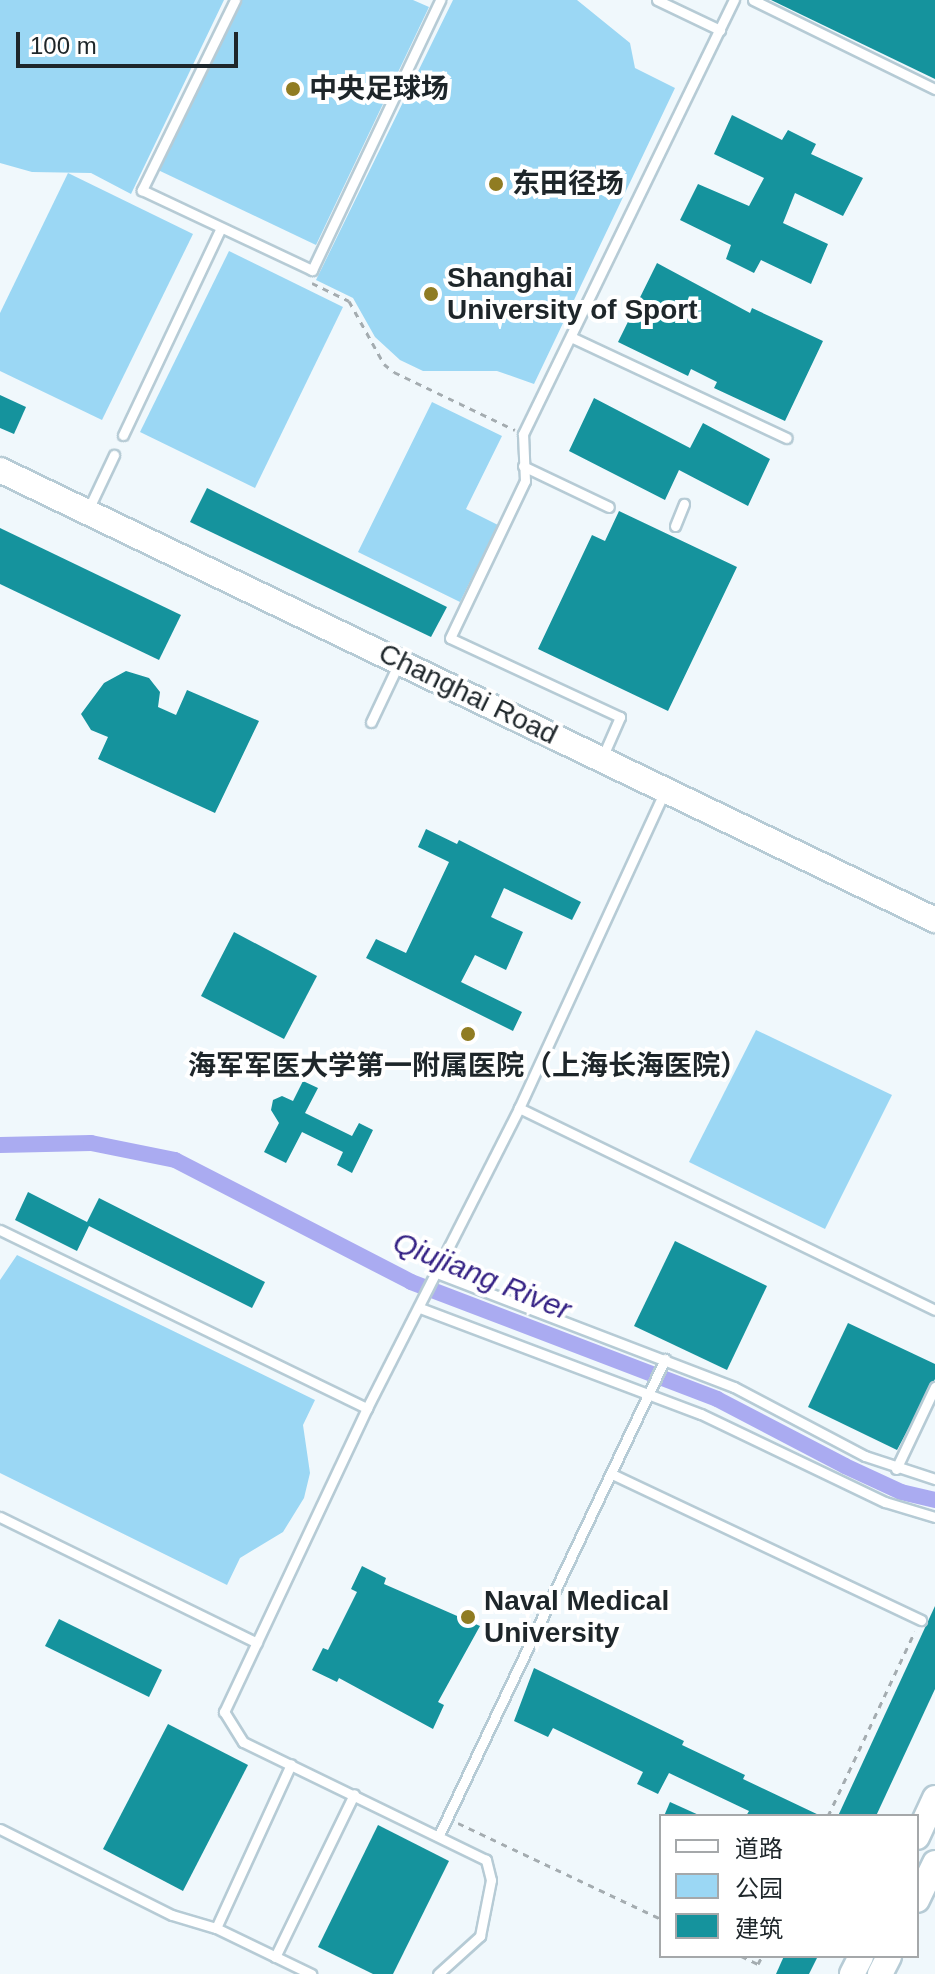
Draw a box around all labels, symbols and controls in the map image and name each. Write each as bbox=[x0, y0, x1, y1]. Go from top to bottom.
scale bar bbox=[20, 16, 242, 66]
text: 100 m bbox=[30, 32, 97, 59]
place label: 中央足球场 bbox=[309, 72, 449, 106]
marker: 中央足球场 bbox=[284, 80, 302, 98]
place label: 东田径场 bbox=[512, 167, 624, 201]
marker: 东田径场 bbox=[487, 175, 505, 193]
place label: Shanghai University of Sport bbox=[447, 261, 697, 327]
marker: Shanghai University of Sport bbox=[422, 285, 440, 303]
street label: Changhai Road bbox=[373, 636, 563, 752]
marker: 海军军医大学第一附属医院（上海长海医院） bbox=[457, 1023, 479, 1045]
place label: 海军军医大学第一附属医院（上海长海医院） bbox=[188, 1049, 748, 1083]
water label: Qiujiang River bbox=[388, 1224, 576, 1328]
place label: Naval Medical University bbox=[484, 1584, 669, 1650]
marker: Naval Medical University bbox=[459, 1608, 477, 1626]
legend bbox=[659, 1814, 919, 1958]
text: 道路 bbox=[735, 1835, 783, 1862]
text: 公园 bbox=[735, 1875, 783, 1902]
text: 建筑 bbox=[735, 1915, 783, 1942]

